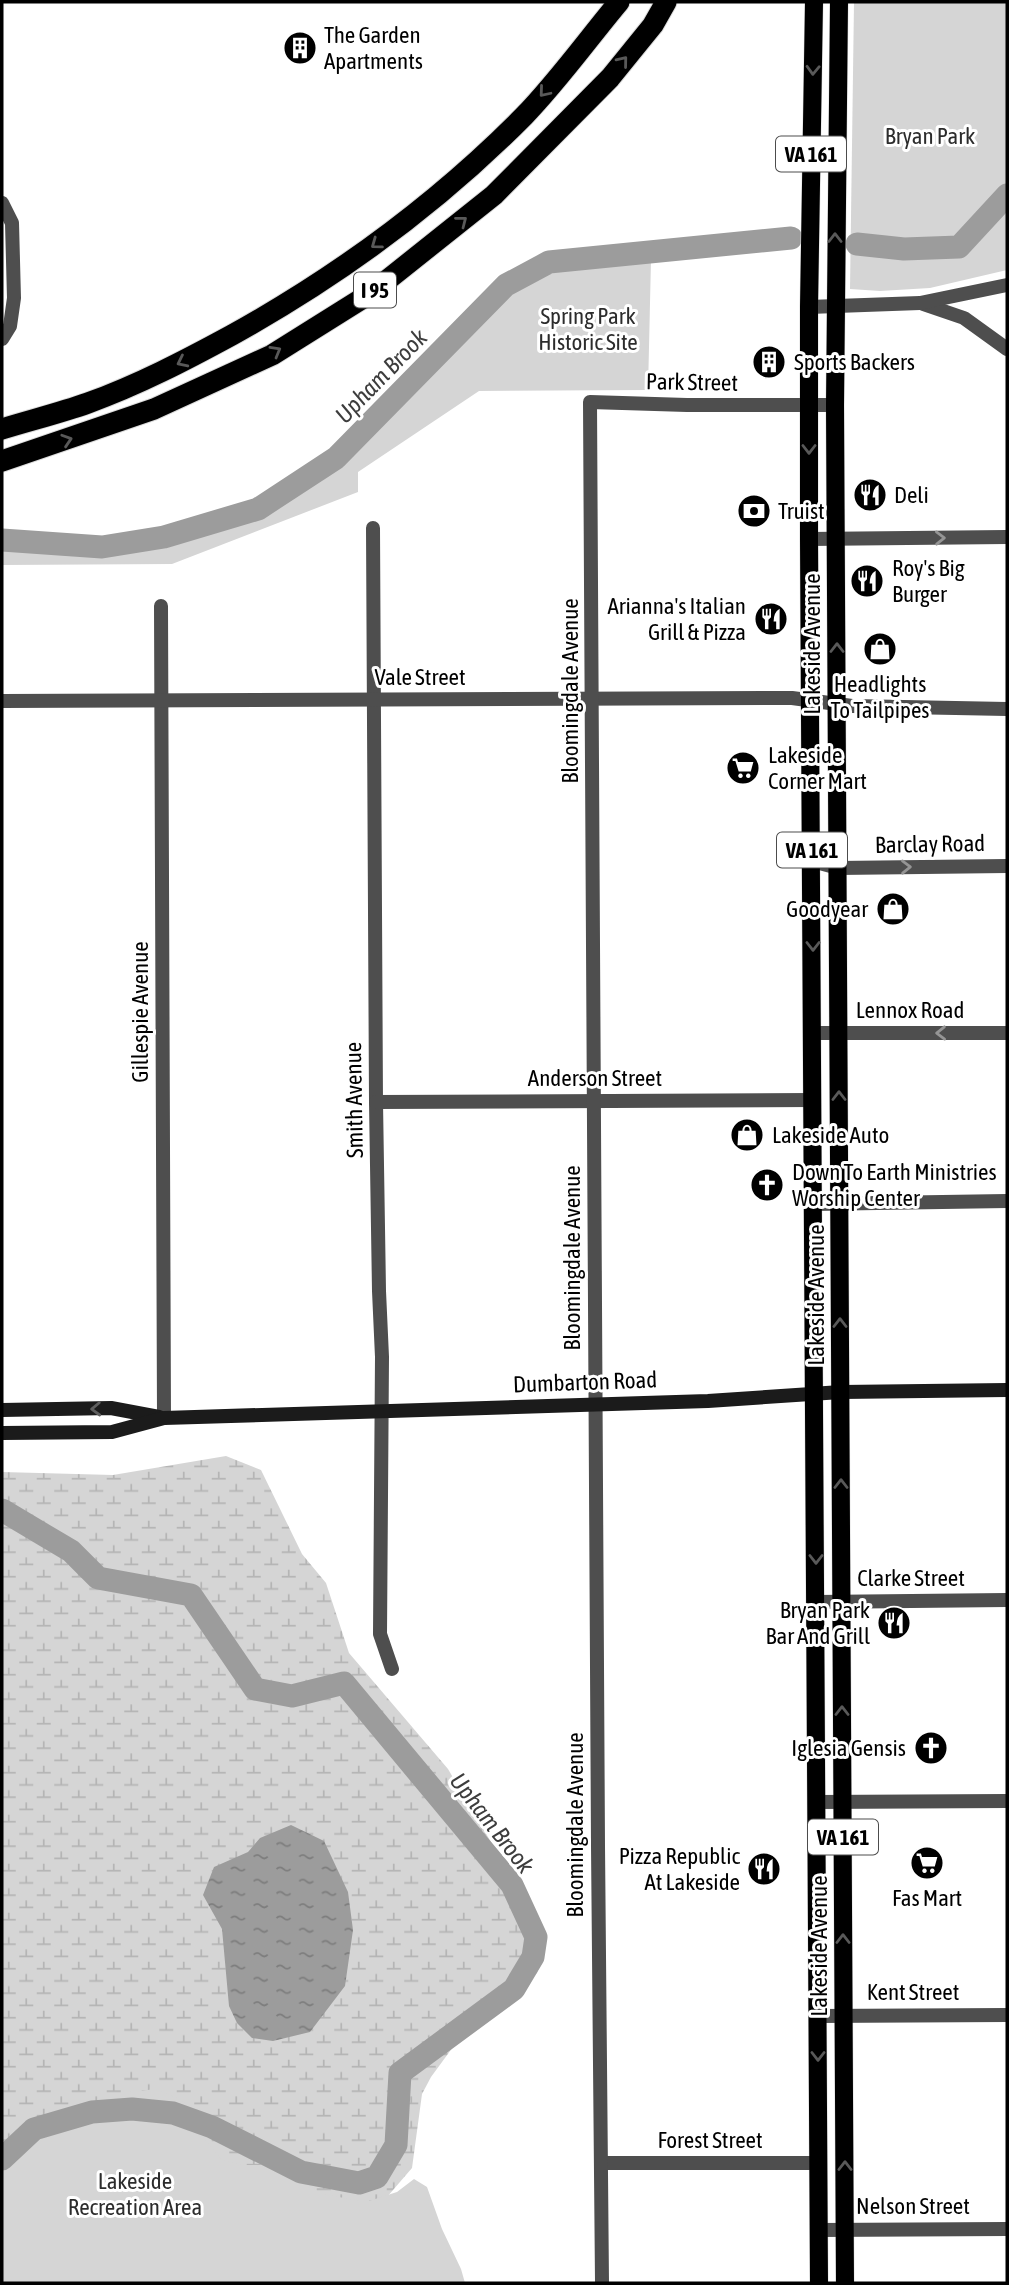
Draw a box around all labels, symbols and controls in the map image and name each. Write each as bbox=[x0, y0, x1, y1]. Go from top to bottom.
place label: The Garden Apartments bbox=[324, 22, 423, 74]
building icon: The Garden Apartments bbox=[281, 29, 319, 67]
one-way arrow bbox=[615, 57, 628, 69]
one-way arrow bbox=[806, 65, 821, 76]
one-way arrow bbox=[540, 83, 552, 96]
park label: Bryan Park bbox=[885, 123, 975, 149]
road number: VA 161 bbox=[776, 136, 846, 172]
one-way arrow bbox=[453, 217, 466, 229]
one-way arrow bbox=[827, 232, 843, 243]
one-way arrow bbox=[371, 236, 384, 248]
road number: I 95 bbox=[354, 272, 396, 308]
park label: Spring Park Historic Site bbox=[538, 303, 638, 355]
water label: Upham Brook bbox=[330, 323, 433, 428]
building icon: Sports Backers bbox=[750, 343, 788, 381]
one-way arrow bbox=[268, 347, 281, 360]
place label: Sports Backers bbox=[794, 349, 915, 375]
one-way arrow bbox=[176, 353, 189, 367]
street label: Park Street bbox=[646, 368, 738, 396]
one-way arrow bbox=[60, 433, 72, 448]
one-way arrow bbox=[801, 444, 817, 455]
restaurant icon: Deli bbox=[851, 476, 889, 514]
place label: Deli bbox=[894, 482, 929, 508]
bank icon: Truist bbox=[735, 492, 773, 530]
place label: Truist bbox=[778, 498, 825, 524]
one-way arrow bbox=[935, 530, 945, 546]
place label: Roy's Big Burger bbox=[892, 555, 965, 607]
restaurant icon: Roy's Big Burger bbox=[848, 562, 886, 600]
street label: Lakeside Avenue bbox=[799, 573, 825, 715]
place label: Arianna's Italian Grill & Pizza bbox=[607, 593, 746, 645]
street label: Bloomingdale Avenue bbox=[557, 598, 583, 784]
restaurant icon: Arianna's Italian Grill & Pizza bbox=[752, 600, 790, 638]
shop icon: Headlights To Tailpipes bbox=[861, 630, 899, 668]
one-way arrow bbox=[829, 642, 845, 653]
street label: Vale Street bbox=[374, 664, 466, 690]
place label: Headlights To Tailpipes bbox=[831, 671, 929, 723]
place label: Lakeside Corner Mart bbox=[768, 742, 867, 794]
supermarket icon: Lakeside Corner Mart bbox=[724, 749, 762, 787]
street label: Barclay Road bbox=[875, 830, 985, 858]
road number: VA 161 bbox=[777, 832, 847, 868]
one-way arrow bbox=[901, 860, 912, 875]
shop icon: Goodyear bbox=[874, 890, 912, 928]
place label: Goodyear bbox=[786, 896, 869, 922]
street label: Gillespie Avenue bbox=[127, 941, 153, 1083]
one-way arrow bbox=[805, 941, 820, 952]
street label: Lennox Road bbox=[856, 997, 964, 1023]
one-way arrow bbox=[935, 1026, 946, 1041]
street label: Smith Avenue bbox=[340, 1042, 368, 1158]
street label: Anderson Street bbox=[528, 1065, 662, 1091]
one-way arrow bbox=[831, 1090, 847, 1101]
shop icon: Lakeside Auto bbox=[728, 1116, 766, 1154]
place label: Lakeside Auto bbox=[772, 1122, 889, 1148]
place label: Down To Earth Ministries Worship Center bbox=[792, 1159, 997, 1211]
street label: Bloomingdale Avenue bbox=[559, 1165, 585, 1351]
church icon: Down To Earth Ministries Worship Center bbox=[748, 1166, 786, 1204]
street label: Lakeside Avenue bbox=[803, 1224, 829, 1366]
one-way arrow bbox=[832, 1318, 848, 1328]
street label: Dumbarton Road bbox=[513, 1366, 657, 1398]
one-way arrow bbox=[91, 1401, 102, 1416]
one-way arrow bbox=[833, 1478, 849, 1488]
one-way arrow bbox=[808, 1554, 823, 1565]
street label: Clarke Street bbox=[857, 1565, 965, 1591]
place label: Bryan Park Bar And Grill bbox=[766, 1597, 870, 1649]
restaurant icon: Bryan Park Bar And Grill bbox=[875, 1604, 913, 1642]
one-way arrow bbox=[834, 1705, 850, 1716]
church icon: Iglesia Gensis bbox=[912, 1729, 950, 1767]
street label: Bloomingdale Avenue bbox=[562, 1732, 588, 1918]
place label: Iglesia Gensis bbox=[791, 1735, 906, 1761]
water label: Upham Brook bbox=[444, 1768, 540, 1879]
road number: VA 161 bbox=[808, 1820, 878, 1854]
place label: Pizza Republic At Lakeside bbox=[619, 1843, 740, 1895]
supermarket icon: Fas Mart bbox=[908, 1844, 946, 1882]
restaurant icon: Pizza Republic At Lakeside bbox=[745, 1850, 783, 1888]
street label: Lakeside Avenue bbox=[806, 1875, 832, 2017]
place label: Fas Mart bbox=[892, 1885, 962, 1911]
one-way arrow bbox=[835, 1933, 851, 1943]
street label: Kent Street bbox=[867, 1979, 959, 2005]
one-way arrow bbox=[810, 2051, 826, 2062]
street label: Forest Street bbox=[657, 2127, 763, 2153]
one-way arrow bbox=[837, 2160, 853, 2171]
park label: Lakeside Recreation Area bbox=[68, 2168, 202, 2220]
street label: Nelson Street bbox=[856, 2193, 970, 2219]

